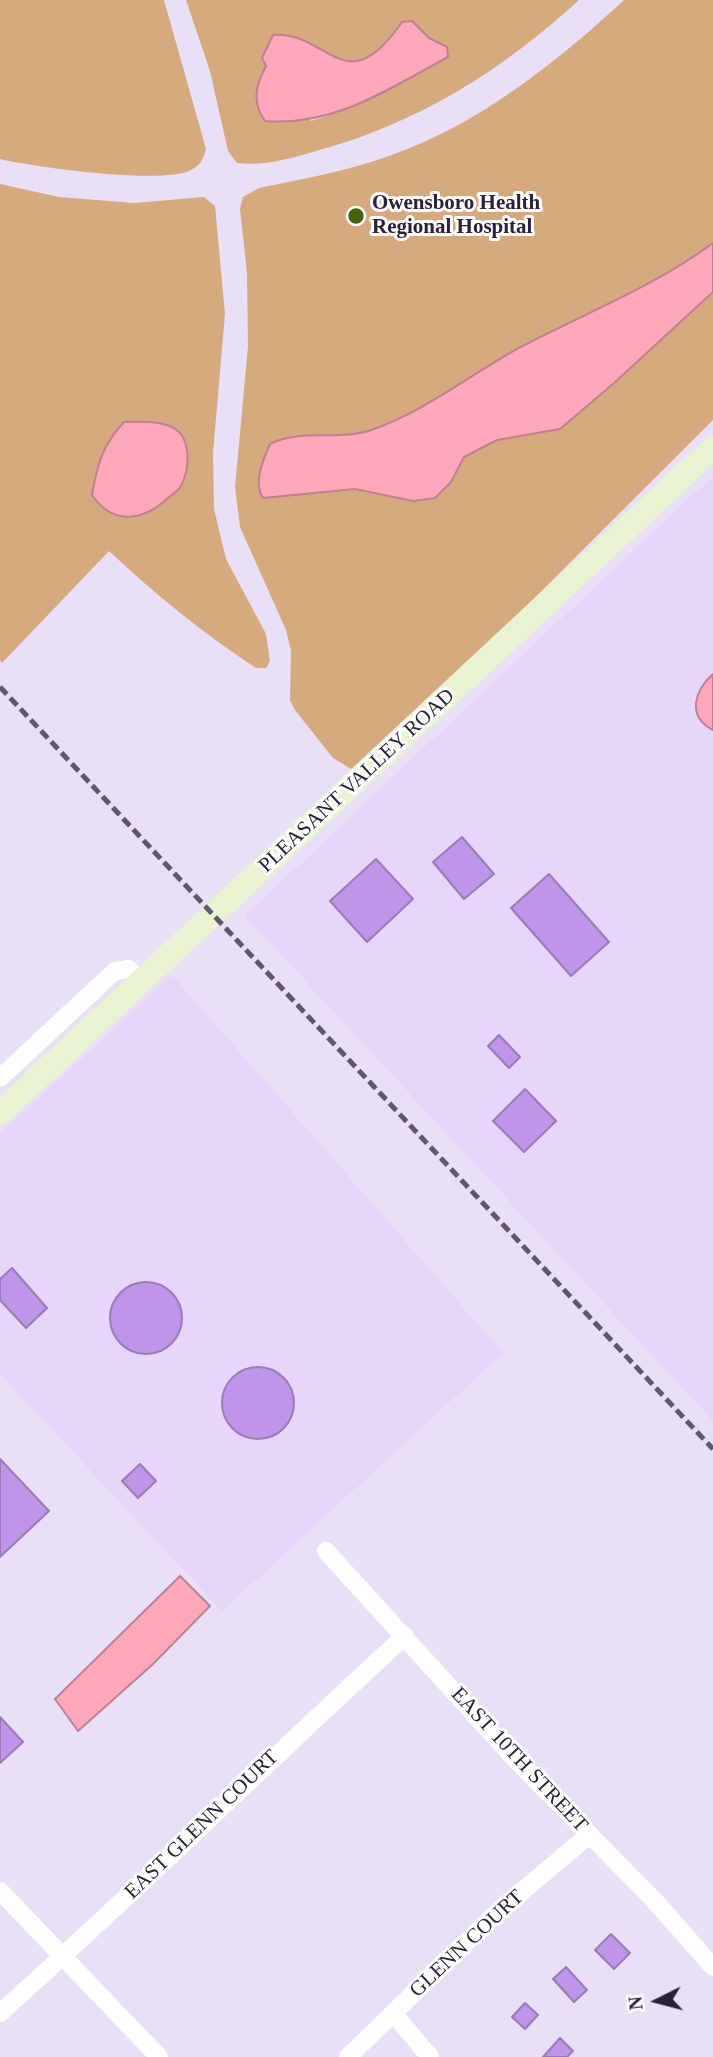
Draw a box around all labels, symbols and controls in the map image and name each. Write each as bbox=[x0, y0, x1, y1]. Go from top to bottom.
place label: Owensboro Health Regional Hospital bbox=[372, 191, 540, 241]
marker: Owensboro Health Regional Hospital bbox=[346, 206, 366, 226]
street label: PLEASANT VALLEY ROAD bbox=[254, 684, 460, 878]
street label: EAST 10TH STREET bbox=[445, 1682, 593, 1838]
street label: EAST GLENN COURT bbox=[120, 1745, 284, 1905]
street label: GLENN COURT bbox=[405, 1885, 529, 2003]
north arrow bbox=[622, 1966, 692, 2036]
text: N bbox=[624, 1995, 647, 2011]

